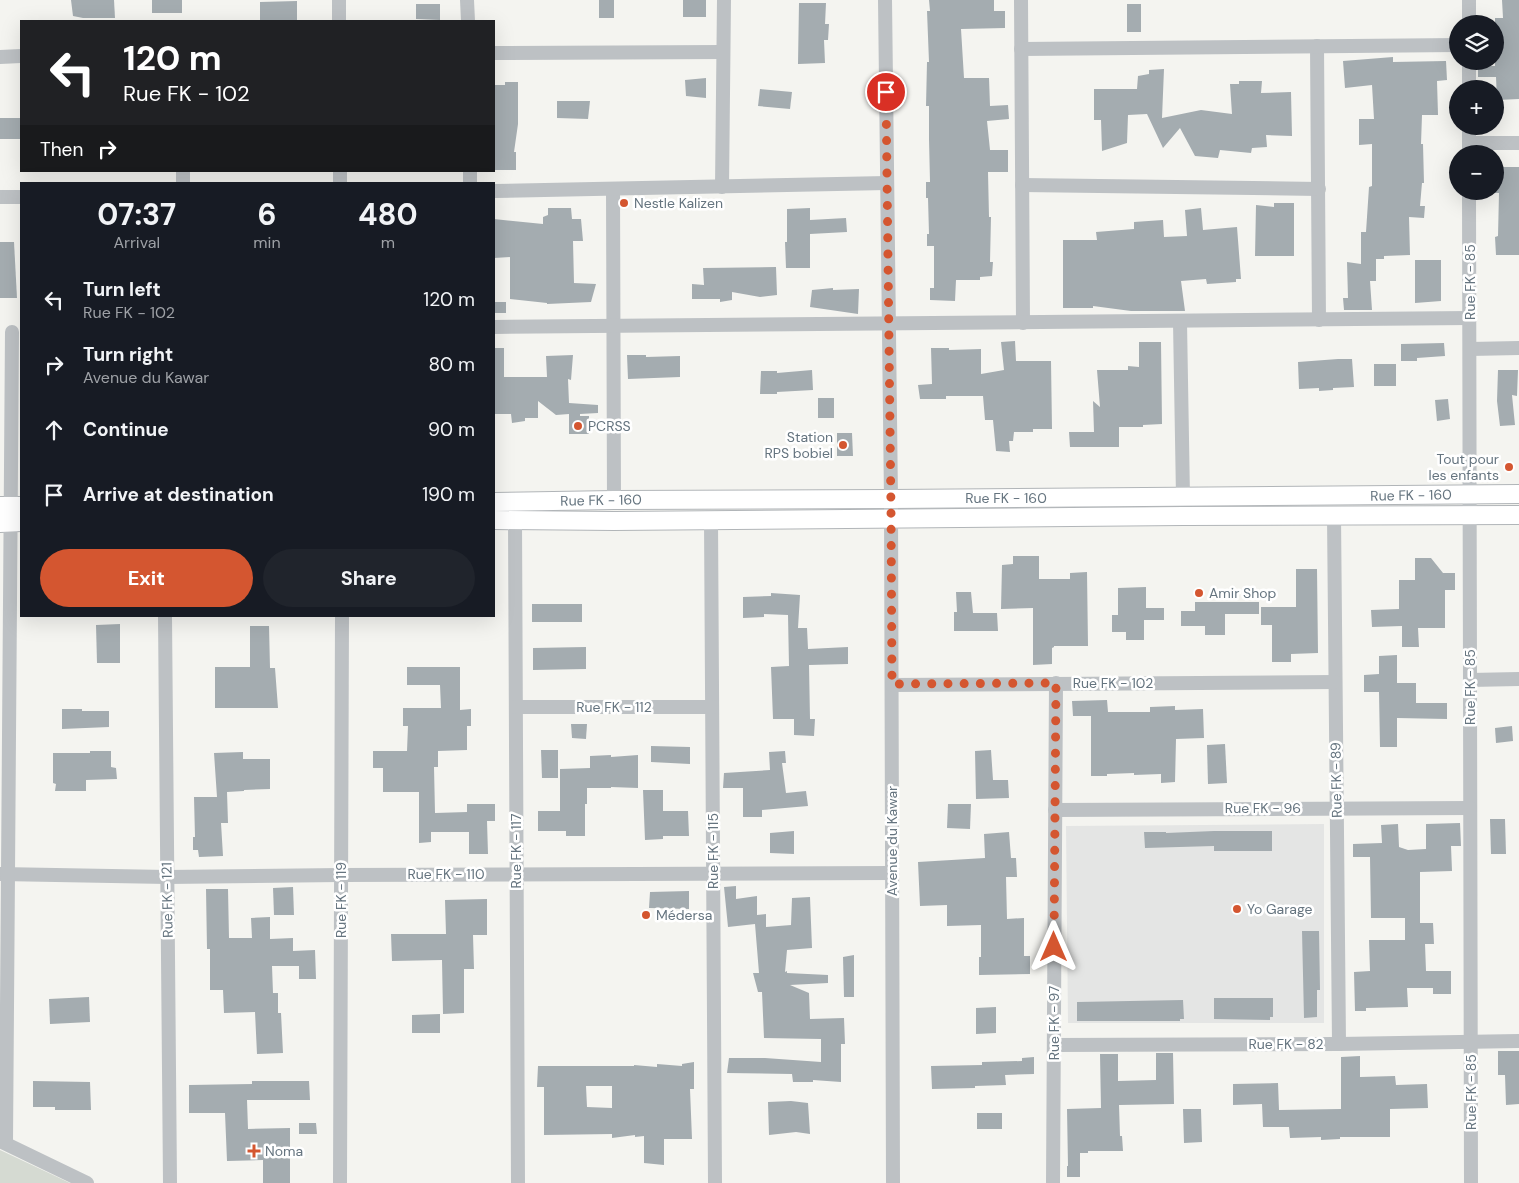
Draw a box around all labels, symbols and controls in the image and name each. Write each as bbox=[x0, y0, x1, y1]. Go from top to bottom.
map controls bbox=[1449, 15, 1504, 200]
button: layers bbox=[1449, 15, 1504, 70]
text: 120 m bbox=[123, 35, 222, 81]
icon: left bbox=[40, 40, 105, 105]
pin bbox=[865, 71, 907, 113]
icon: arrive bbox=[872, 78, 900, 106]
text: Rue FK - 102 bbox=[123, 79, 250, 108]
button: + bbox=[1449, 80, 1504, 135]
icon: right bbox=[93, 135, 121, 163]
text: Then bbox=[40, 137, 83, 162]
button: − bbox=[1449, 145, 1504, 200]
place label: Nestle Kalizen bbox=[634, 194, 723, 212]
text: 07:37 bbox=[97, 195, 176, 234]
text: 6 bbox=[257, 195, 277, 234]
text: 480 bbox=[358, 195, 418, 234]
marker: Nestle Kalizen bbox=[618, 197, 630, 209]
text: Arrival bbox=[113, 232, 160, 253]
text: min bbox=[253, 232, 281, 253]
text: m bbox=[381, 232, 395, 253]
street label: Rue FK - 85 bbox=[1461, 244, 1479, 320]
text: Turn left bbox=[83, 277, 161, 302]
icon: left bbox=[40, 286, 68, 314]
text: 120 m bbox=[423, 287, 475, 312]
text: Rue FK - 102 bbox=[83, 302, 175, 323]
text: Turn right bbox=[83, 342, 173, 367]
icon: right bbox=[40, 351, 68, 379]
text: 80 m bbox=[428, 352, 475, 377]
text: Avenue du Kawar bbox=[83, 367, 209, 388]
icon: ahead bbox=[40, 416, 68, 444]
text: Continue bbox=[83, 417, 169, 442]
text: 90 m bbox=[428, 417, 475, 442]
place label: PCRSS bbox=[588, 417, 631, 435]
marker: PCRSS bbox=[572, 420, 584, 432]
place label: Station RPS bobiel bbox=[764, 428, 833, 462]
marker: Station RPS bobiel bbox=[837, 439, 849, 451]
place label: Tout pour les enfants bbox=[1429, 450, 1499, 484]
marker: Tout pour les enfants bbox=[1503, 461, 1515, 473]
icon: arrive bbox=[40, 481, 68, 509]
text: Arrive at destination bbox=[83, 482, 274, 507]
text: 190 m bbox=[422, 482, 475, 507]
street label: Rue FK - 160 bbox=[1370, 485, 1452, 505]
street label: Rue FK - 160 bbox=[965, 489, 1047, 507]
street label: Rue FK - 160 bbox=[560, 490, 642, 510]
button: Exit bbox=[40, 549, 253, 607]
button: Share bbox=[263, 549, 475, 607]
place label: Amir Shop bbox=[1209, 584, 1277, 602]
marker: Amir Shop bbox=[1193, 587, 1205, 599]
street label: Rue FK - 85 bbox=[1461, 649, 1479, 725]
street label: Rue FK - 102 bbox=[1073, 674, 1153, 692]
street label: Rue FK - 112 bbox=[576, 698, 652, 716]
street label: Rue FK - 89 bbox=[1326, 742, 1346, 818]
street label: Avenue du Kawar bbox=[883, 786, 901, 896]
street label: Rue FK - 96 bbox=[1225, 799, 1301, 817]
street label: Rue FK - 115 bbox=[704, 813, 722, 889]
street label: Rue FK - 117 bbox=[507, 814, 525, 888]
street label: Rue FK - 121 bbox=[157, 862, 177, 938]
street label: Rue FK - 119 bbox=[332, 862, 350, 938]
street label: Rue FK - 110 bbox=[407, 865, 485, 883]
place label: Yo Garage bbox=[1247, 900, 1312, 918]
marker: Yo Garage bbox=[1231, 903, 1243, 915]
place label: Médersa bbox=[656, 906, 712, 924]
marker: Médersa bbox=[640, 909, 652, 921]
position arrow bbox=[1027, 920, 1079, 972]
street label: Rue FK - 97 bbox=[1045, 986, 1063, 1060]
street label: Rue FK - 82 bbox=[1248, 1035, 1324, 1053]
street label: Rue FK - 85 bbox=[1462, 1054, 1480, 1130]
place label: Noma bbox=[265, 1142, 303, 1160]
marker: Noma bbox=[247, 1144, 261, 1158]

